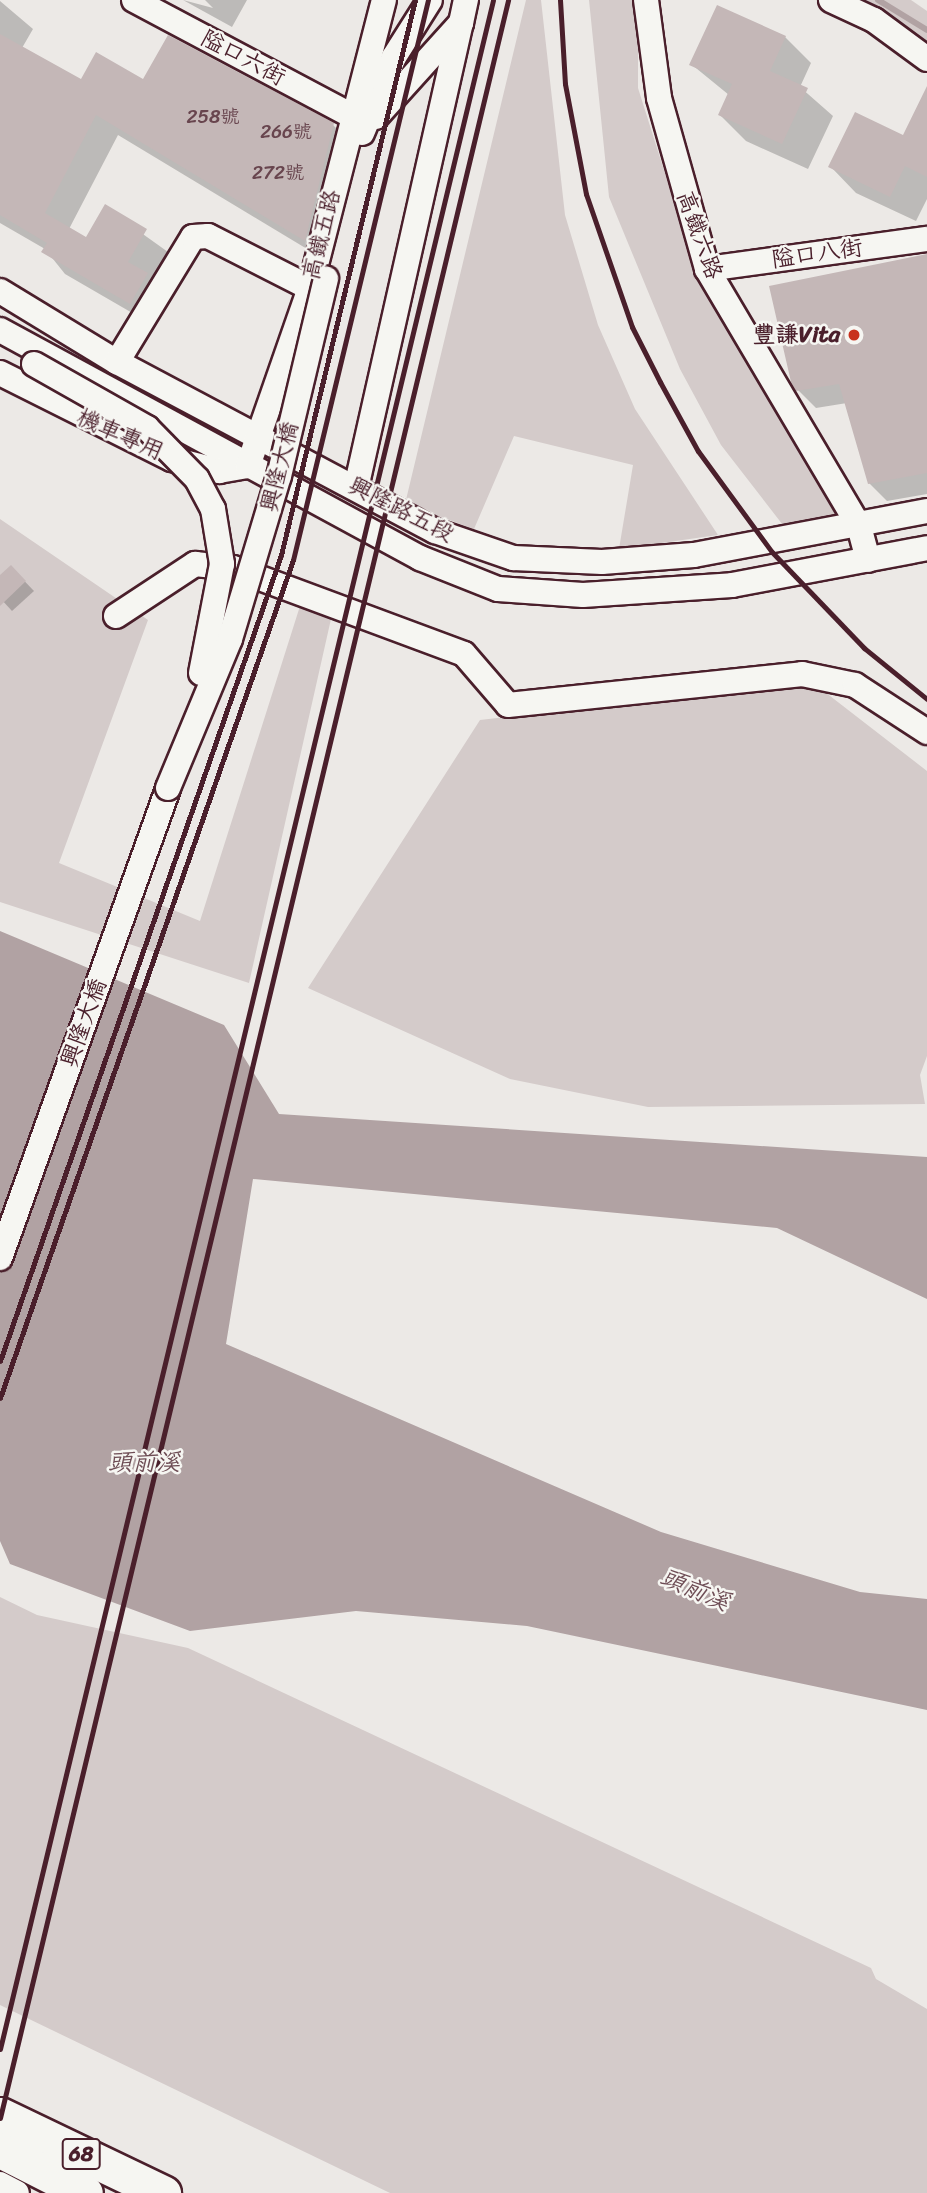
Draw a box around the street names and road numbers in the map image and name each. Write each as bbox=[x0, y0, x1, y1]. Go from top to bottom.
street label: 隘口六街 bbox=[196, 24, 290, 92]
street label: 高鐵五路 bbox=[297, 187, 347, 283]
street label: 高鐵六路 bbox=[670, 187, 728, 283]
street label: 隘口八街 bbox=[770, 234, 864, 274]
street label: 機車專用 bbox=[72, 404, 168, 466]
street label: 興隆大橋 bbox=[255, 419, 305, 515]
street label: 興隆路五段 bbox=[344, 472, 458, 548]
street label: 興隆大橋 bbox=[55, 975, 113, 1071]
road number: 68 bbox=[60, 2136, 102, 2172]

